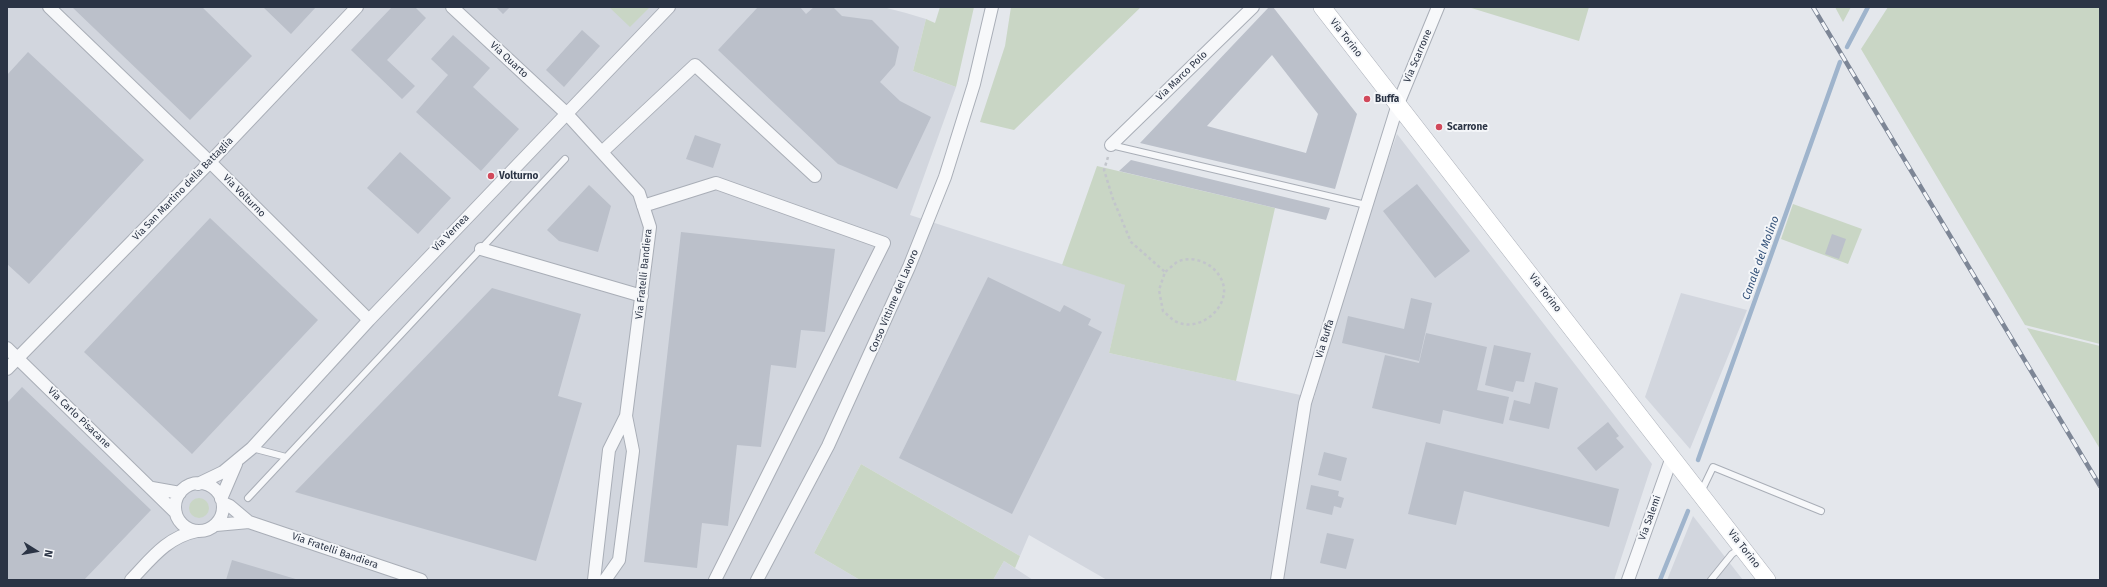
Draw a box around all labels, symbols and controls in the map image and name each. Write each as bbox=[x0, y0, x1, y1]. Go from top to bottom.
street label: Via Torino bbox=[1327, 16, 1365, 60]
street label: Via Scarrone bbox=[1401, 28, 1435, 84]
street label: Via Quarto bbox=[487, 39, 531, 81]
street label: Via Marco Polo bbox=[1154, 49, 1210, 103]
place label: Buffa bbox=[1375, 93, 1399, 105]
marker: Buffa bbox=[1362, 94, 1372, 104]
place label: Scarrone bbox=[1447, 121, 1488, 133]
marker: Scarrone bbox=[1434, 122, 1444, 132]
street label: Via San Martino della Battaglia bbox=[130, 135, 236, 243]
place label: Volturno bbox=[499, 170, 538, 182]
marker: Volturno bbox=[486, 171, 496, 181]
street label: Via Volturno bbox=[220, 172, 268, 220]
street label: Via Vernea bbox=[430, 212, 472, 254]
water label: Canale del Molino bbox=[1740, 214, 1782, 302]
street label: Via Fratelli Bandiera bbox=[633, 228, 655, 320]
street label: Corso Vittime del Lavoro bbox=[867, 248, 921, 354]
street label: Via Torino bbox=[1526, 271, 1564, 315]
street label: Via Buffa bbox=[1313, 318, 1337, 360]
street label: Via Carlo Pisacane bbox=[45, 385, 113, 451]
street label: Via Salemi bbox=[1636, 494, 1664, 542]
street label: Via Torino bbox=[1725, 527, 1763, 571]
north arrow bbox=[16, 531, 56, 571]
street label: Via Fratelli Bandiera bbox=[290, 531, 380, 571]
text: N bbox=[41, 549, 55, 558]

